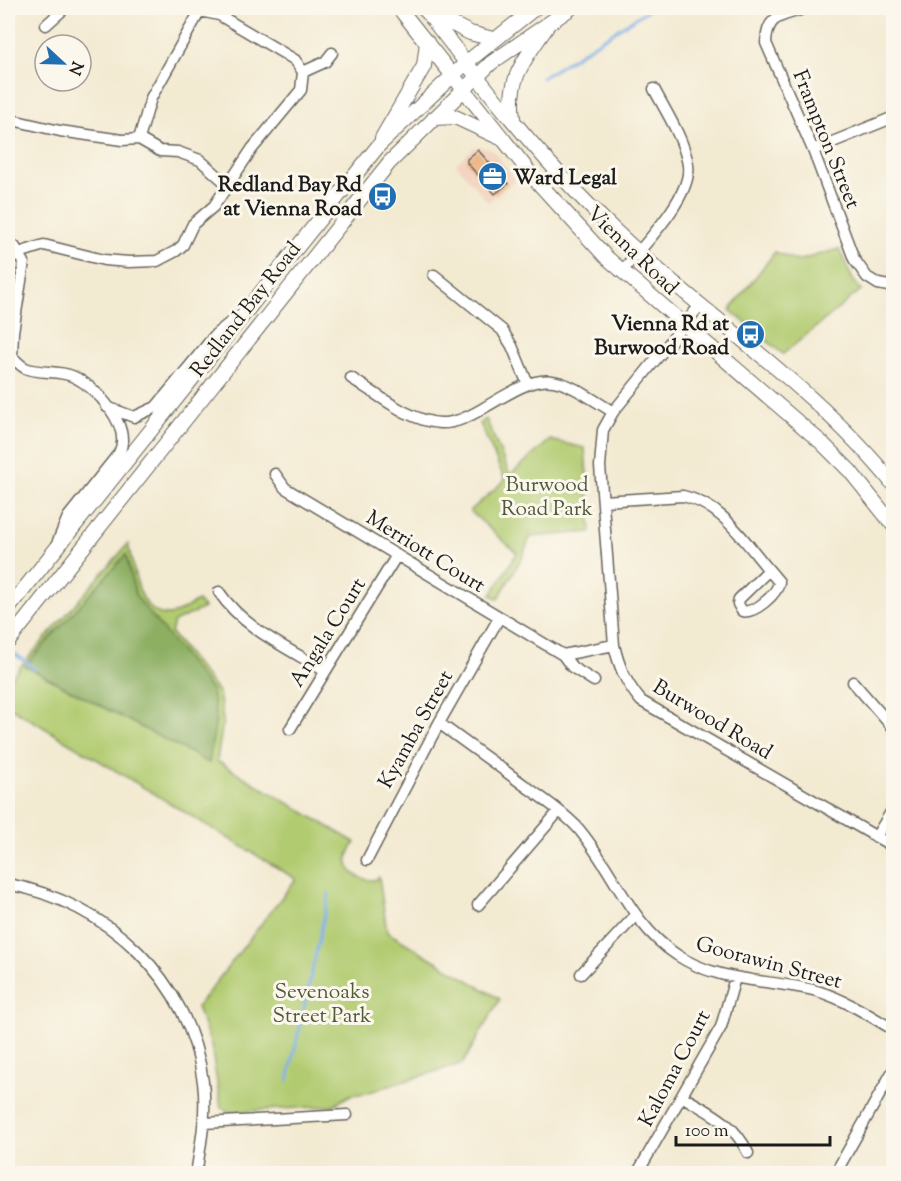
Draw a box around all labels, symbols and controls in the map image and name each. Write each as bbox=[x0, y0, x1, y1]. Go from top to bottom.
north arrow bbox=[33, 33, 93, 93]
text: N bbox=[61, 57, 88, 78]
street label: Frampton Street bbox=[784, 66, 867, 214]
office icon: Ward Legal bbox=[476, 161, 508, 193]
place label: Ward Legal bbox=[513, 164, 617, 194]
place label: Redland Bay Rd at Vienna Road bbox=[218, 171, 362, 225]
bus stop icon: Redland Bay Rd at Vienna Road bbox=[367, 180, 399, 212]
street label: Vienna Road bbox=[579, 200, 684, 303]
street label: Redland Bay Road bbox=[184, 236, 309, 384]
place label: Vienna Rd at Burwood Road bbox=[594, 310, 730, 364]
bus stop icon: Vienna Rd at Burwood Road bbox=[734, 319, 766, 351]
park label: Burwood Road Park bbox=[501, 471, 593, 525]
street label: Merriott Court bbox=[360, 504, 490, 601]
street label: Angala Court bbox=[283, 572, 374, 694]
street label: Kyamba Street bbox=[372, 665, 462, 795]
street label: Burwood Road bbox=[646, 673, 778, 768]
street label: Goorawin Street bbox=[692, 930, 845, 998]
park label: Sevenoaks Street Park bbox=[273, 978, 372, 1032]
street label: Kaloma Court bbox=[632, 1005, 719, 1133]
scale bar bbox=[676, 1109, 830, 1147]
text: 100 m bbox=[685, 1119, 729, 1145]

